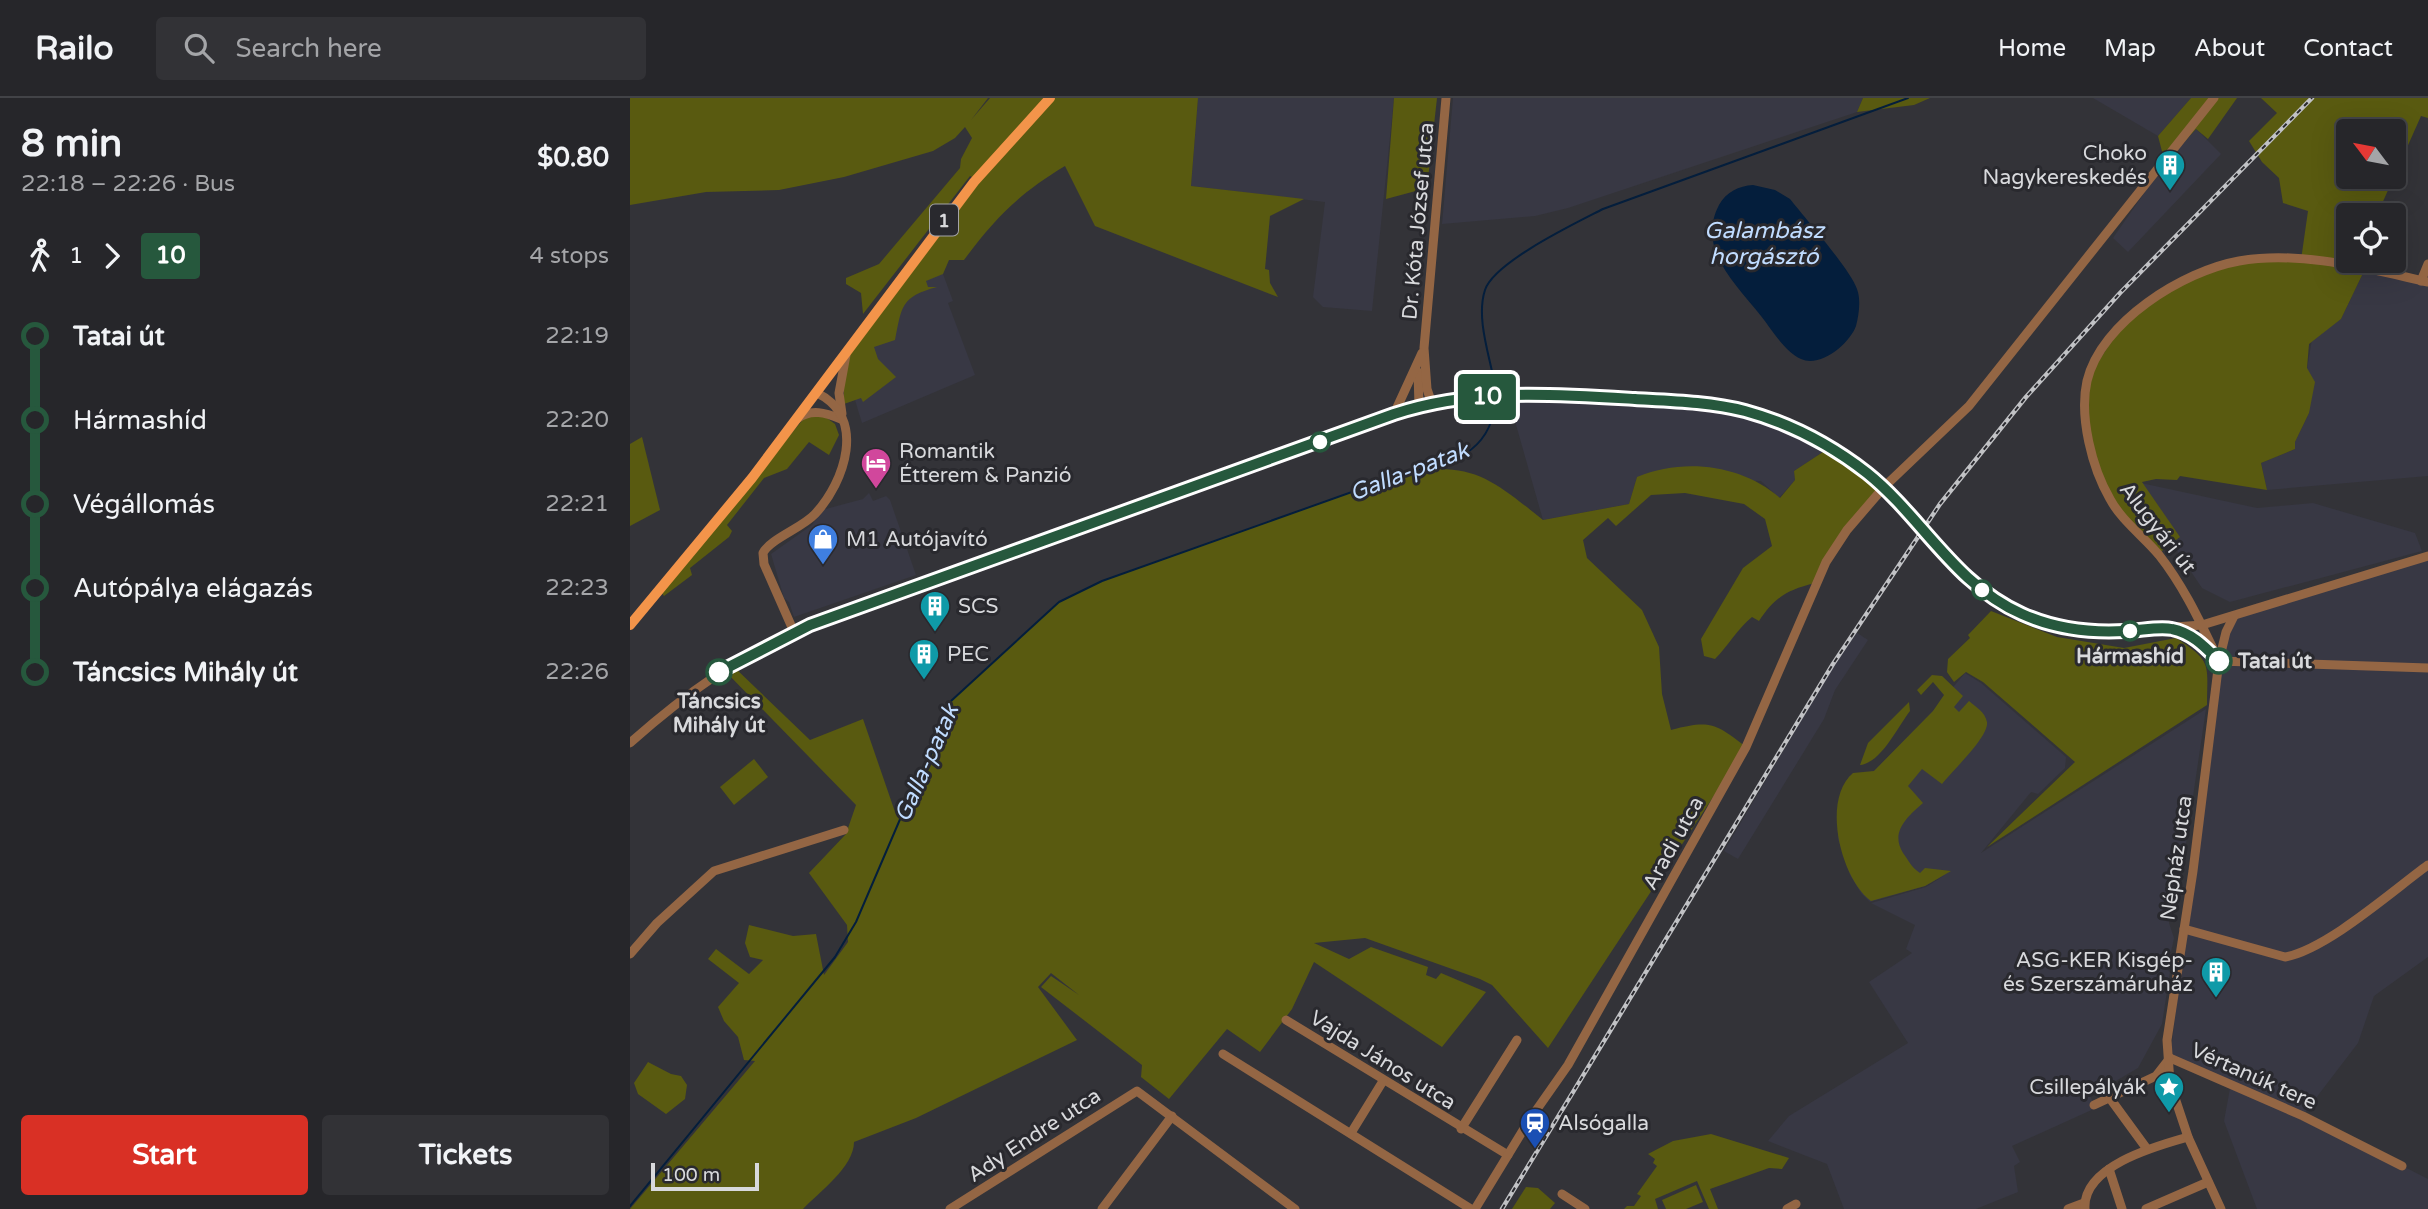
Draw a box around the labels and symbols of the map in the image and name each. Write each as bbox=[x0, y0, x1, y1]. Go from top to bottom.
north arrow bbox=[2336, 119, 2406, 189]
street label: Dr. Kóta József utca bbox=[1397, 121, 1440, 321]
place label: Choko Nagykereskedés bbox=[1983, 141, 2147, 190]
building icon: Choko Nagykereskedés bbox=[2153, 148, 2187, 192]
road number: 1 bbox=[930, 204, 958, 236]
water label: Galambász horgásztó bbox=[1704, 217, 1827, 271]
line badge: 10 bbox=[1456, 374, 1518, 420]
unlabelled marker bbox=[1310, 432, 1330, 452]
water label: Galla-patak bbox=[1346, 436, 1474, 507]
place label: Romantik Étterem & Panzió bbox=[899, 439, 1072, 488]
hotel icon: Romantik Étterem & Panzió bbox=[859, 446, 893, 490]
street label: Alugyári út bbox=[2114, 478, 2201, 579]
shop icon: M1 Autójavító bbox=[806, 522, 840, 566]
place label: M1 Autójavító bbox=[846, 527, 988, 552]
unlabelled marker bbox=[1972, 580, 1992, 600]
building icon: SCS bbox=[918, 589, 952, 633]
place label: SCS bbox=[958, 594, 999, 619]
marker: Hármashíd bbox=[2120, 621, 2140, 641]
building icon: PEC bbox=[907, 637, 941, 681]
place label: PEC bbox=[947, 642, 989, 667]
place label: Hármashíd bbox=[2076, 644, 2184, 669]
marker: Tatai út bbox=[2206, 648, 2232, 674]
place label: Tatai út bbox=[2237, 649, 2312, 674]
marker: Táncsics Mihály út bbox=[706, 659, 732, 685]
place label: Táncsics Mihály út bbox=[673, 689, 765, 738]
water label: Galla-patak bbox=[889, 699, 966, 826]
street label: Aradi utca bbox=[1638, 792, 1709, 894]
street label: Népház utca bbox=[2155, 794, 2198, 922]
place label: ASG-KER Kisgép- és Szerszámáruház bbox=[2003, 948, 2193, 997]
building icon: ASG-KER Kisgép- és Szerszámáruház bbox=[2199, 955, 2233, 999]
street label: Vajda János utca bbox=[1305, 1005, 1460, 1115]
street label: Vértanúk tere bbox=[2187, 1038, 2321, 1115]
place icon: Csillepályák bbox=[2152, 1070, 2186, 1114]
place label: Csillepályák bbox=[2029, 1075, 2146, 1100]
street label: Ady Endre utca bbox=[963, 1083, 1105, 1188]
station icon: Alsógalla bbox=[1518, 1106, 1552, 1150]
place label: Alsógalla bbox=[1558, 1111, 1649, 1136]
scale bar bbox=[651, 1160, 760, 1192]

